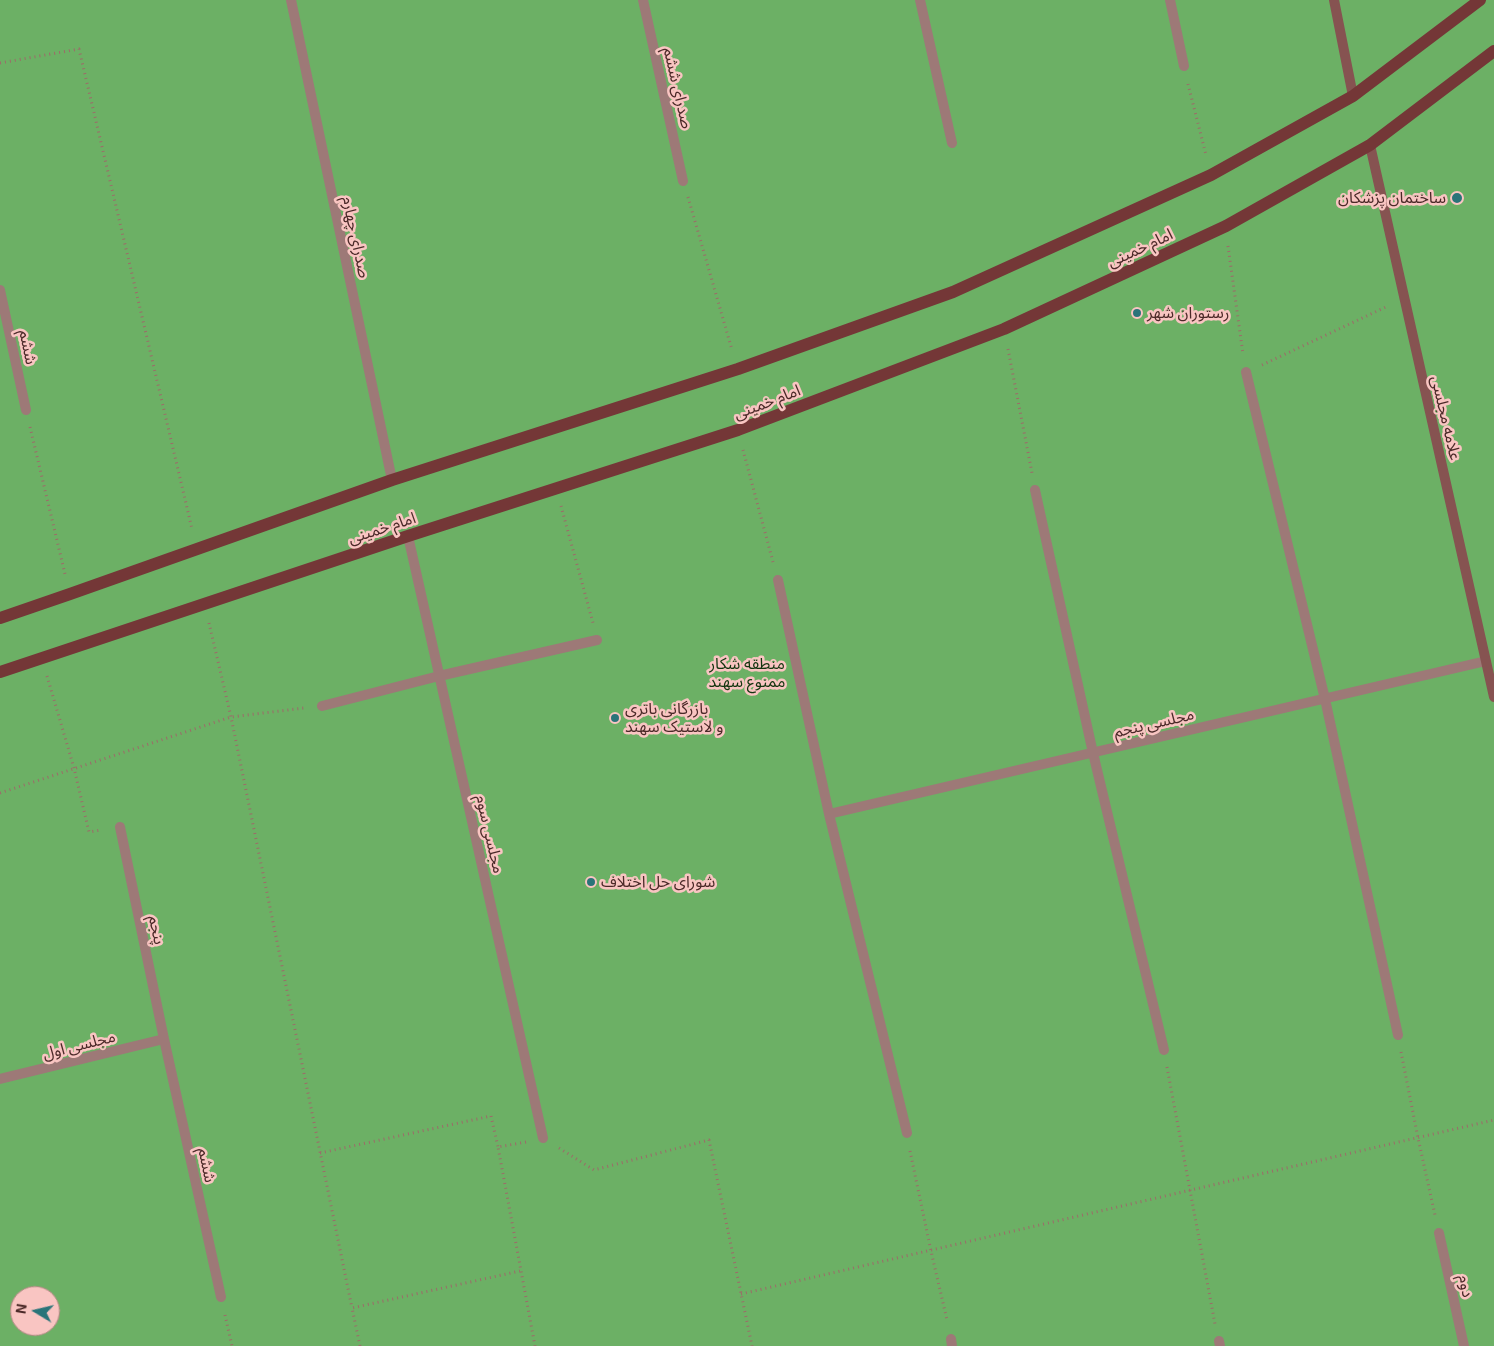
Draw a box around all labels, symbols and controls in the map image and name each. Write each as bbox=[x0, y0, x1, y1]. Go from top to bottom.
street label: صدرای ششم bbox=[659, 45, 697, 131]
place label: ساختمان پزشکان bbox=[1338, 188, 1446, 208]
marker: ساختمان پزشکان bbox=[1450, 191, 1464, 205]
street label: صدرای چهارم bbox=[338, 194, 374, 280]
street label: امام خمینی bbox=[1104, 224, 1176, 272]
place label: رستوران شهر bbox=[1147, 303, 1229, 323]
marker: رستوران شهر bbox=[1131, 307, 1143, 319]
street label: ششم bbox=[15, 328, 41, 366]
street label: علامه مجلسی bbox=[1427, 374, 1465, 462]
street label: امام خمینی bbox=[731, 380, 803, 424]
street label: امام خمینی bbox=[346, 508, 418, 548]
park label: منطقه شکار ممنوع سهند bbox=[708, 654, 786, 692]
place label: بازرگانی باتری و لاستیک سهند bbox=[625, 699, 723, 737]
street label: مجلسی پنجم bbox=[1112, 704, 1196, 742]
marker: بازرگانی باتری و لاستیک سهند bbox=[609, 712, 621, 724]
street label: مجلسی سوم bbox=[472, 793, 508, 875]
place label: شورای حل اختلاف bbox=[601, 872, 715, 892]
marker: شورای حل اختلاف bbox=[585, 876, 597, 888]
street label: پنجم bbox=[145, 914, 169, 946]
street label: مجلسی اول bbox=[41, 1027, 117, 1063]
street label: ششم bbox=[194, 1146, 220, 1184]
street label: دوم bbox=[1454, 1273, 1478, 1299]
north arrow bbox=[10, 1286, 60, 1336]
text: N bbox=[11, 1302, 30, 1315]

